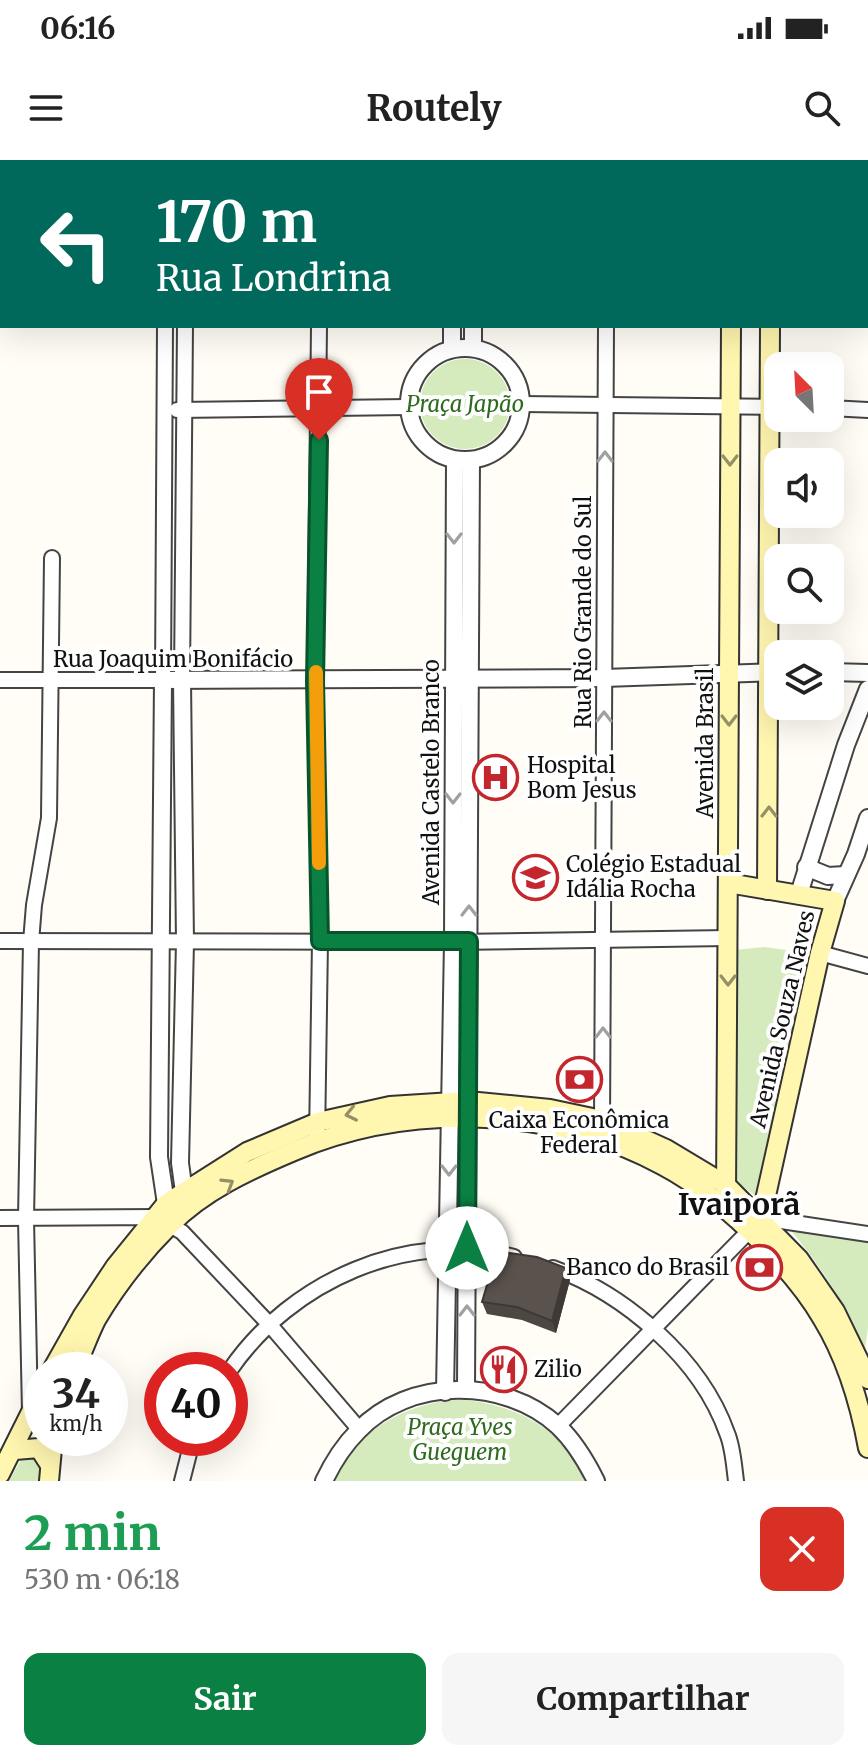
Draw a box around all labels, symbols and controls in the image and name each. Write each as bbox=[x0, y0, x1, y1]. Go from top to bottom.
text: 06:16 bbox=[40, 9, 115, 47]
icon: menu bbox=[24, 86, 68, 130]
text: Routely bbox=[366, 86, 502, 131]
icon: search bbox=[800, 86, 844, 130]
text: 170 m bbox=[156, 187, 317, 257]
icon: left bbox=[24, 192, 128, 296]
text: Rua Londrina bbox=[156, 256, 391, 301]
north arrow bbox=[764, 352, 844, 432]
map controls bbox=[764, 352, 844, 720]
pin bbox=[285, 358, 353, 440]
icon: arrive bbox=[297, 370, 341, 414]
park label: Praça Japão bbox=[406, 390, 524, 418]
button: sound bbox=[764, 448, 844, 528]
one-way arrow bbox=[596, 450, 614, 463]
one-way arrow bbox=[721, 454, 739, 467]
street label: Rua Rio Grande do Sul bbox=[569, 495, 597, 728]
one-way arrow bbox=[445, 532, 463, 545]
button: search bbox=[764, 544, 844, 624]
button: layers bbox=[764, 640, 844, 720]
street label: Rua Joaquim Bonifácio bbox=[53, 645, 293, 673]
street label: Avenida Castelo Branco bbox=[417, 659, 445, 906]
street label: Avenida Brasil bbox=[691, 667, 719, 819]
one-way arrow bbox=[595, 710, 613, 723]
one-way arrow bbox=[720, 714, 738, 727]
place label: Hospital Bom Jesus bbox=[527, 751, 637, 804]
hospital icon: Hospital Bom Jesus bbox=[472, 754, 520, 802]
one-way arrow bbox=[444, 792, 462, 805]
one-way arrow bbox=[760, 805, 778, 818]
place label: Colégio Estadual Idália Rocha bbox=[566, 850, 741, 903]
school or university icon: Colégio Estadual Idália Rocha bbox=[511, 853, 559, 901]
one-way arrow bbox=[460, 904, 478, 917]
street label: Avenida Souza Naves bbox=[743, 908, 821, 1131]
one-way arrow bbox=[719, 974, 737, 987]
one-way arrow bbox=[594, 1026, 611, 1039]
bank icon: Caixa Econômica Federal bbox=[555, 1055, 603, 1103]
one-way arrow bbox=[345, 1105, 359, 1122]
place label: Caixa Econômica Federal bbox=[489, 1106, 670, 1159]
one-way arrow bbox=[440, 1164, 458, 1177]
one-way arrow bbox=[219, 1179, 233, 1194]
district label: Ivaiporã bbox=[678, 1185, 801, 1223]
position arrow bbox=[425, 1206, 509, 1290]
bank icon: Banco do Brasil bbox=[736, 1243, 784, 1291]
place label: Banco do Brasil bbox=[566, 1253, 729, 1281]
one-way arrow bbox=[458, 1304, 476, 1317]
restaurant icon: Zilio bbox=[479, 1345, 527, 1393]
speed limit sign: 40 bbox=[144, 1352, 248, 1456]
place label: Zilio bbox=[534, 1355, 582, 1383]
text: 34 bbox=[52, 1369, 100, 1419]
text: km/h bbox=[50, 1411, 102, 1436]
park label: Praça Yves Gueguem bbox=[407, 1413, 513, 1466]
text: 2 min bbox=[24, 1503, 161, 1563]
button: close bbox=[760, 1507, 844, 1591]
text: 530 m · 06:18 bbox=[24, 1563, 180, 1596]
button: Sair bbox=[24, 1653, 426, 1745]
button: Compartilhar bbox=[442, 1653, 844, 1745]

